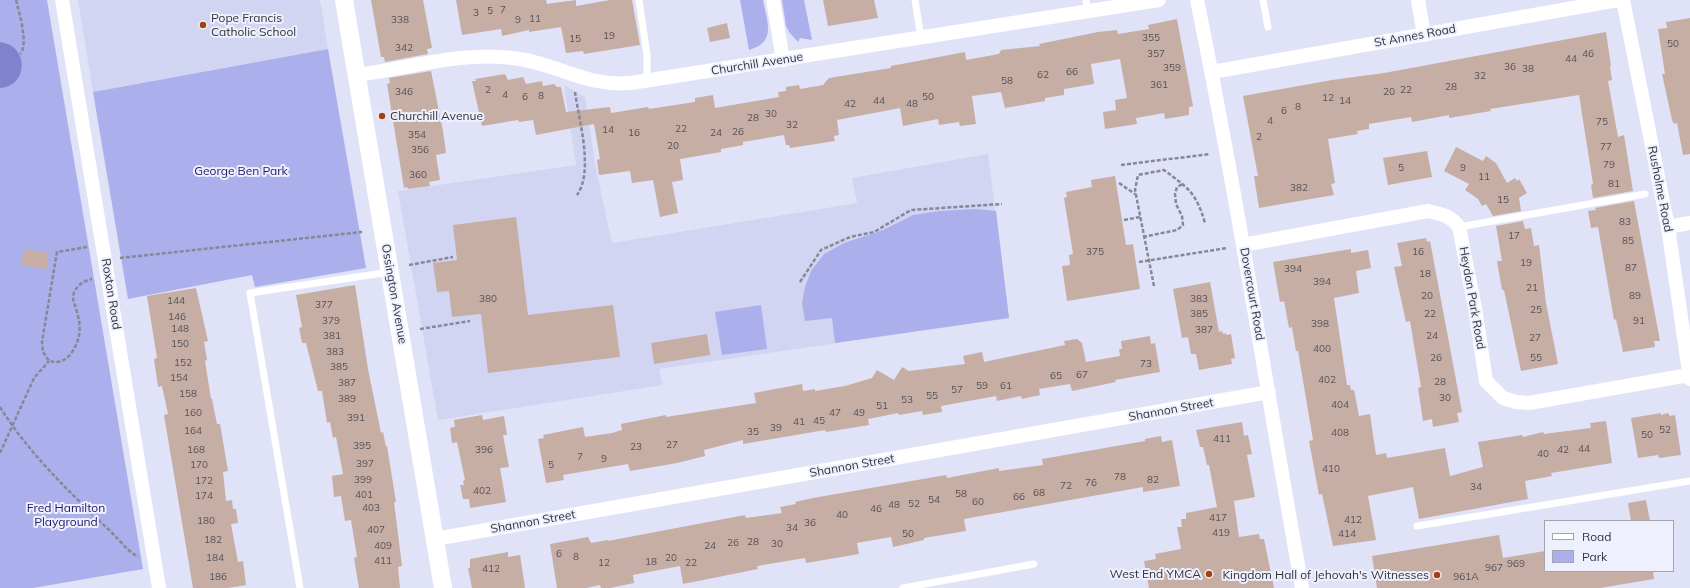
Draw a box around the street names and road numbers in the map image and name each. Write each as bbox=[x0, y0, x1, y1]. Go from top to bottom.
street label: St Annes Road bbox=[1373, 22, 1457, 50]
street label: Churchill Avenue bbox=[710, 50, 804, 78]
street label: Rusholme Road bbox=[1645, 145, 1675, 233]
street label: Ossington Avenue bbox=[378, 243, 410, 345]
street label: Heydon Park Road bbox=[1456, 246, 1488, 350]
street label: Dovercourt Road bbox=[1237, 247, 1267, 341]
street label: Roxton Road bbox=[98, 257, 124, 331]
street label: Shannon Street bbox=[1127, 395, 1215, 425]
street label: Shannon Street bbox=[808, 451, 896, 481]
street label: Shannon Street bbox=[489, 507, 577, 537]

